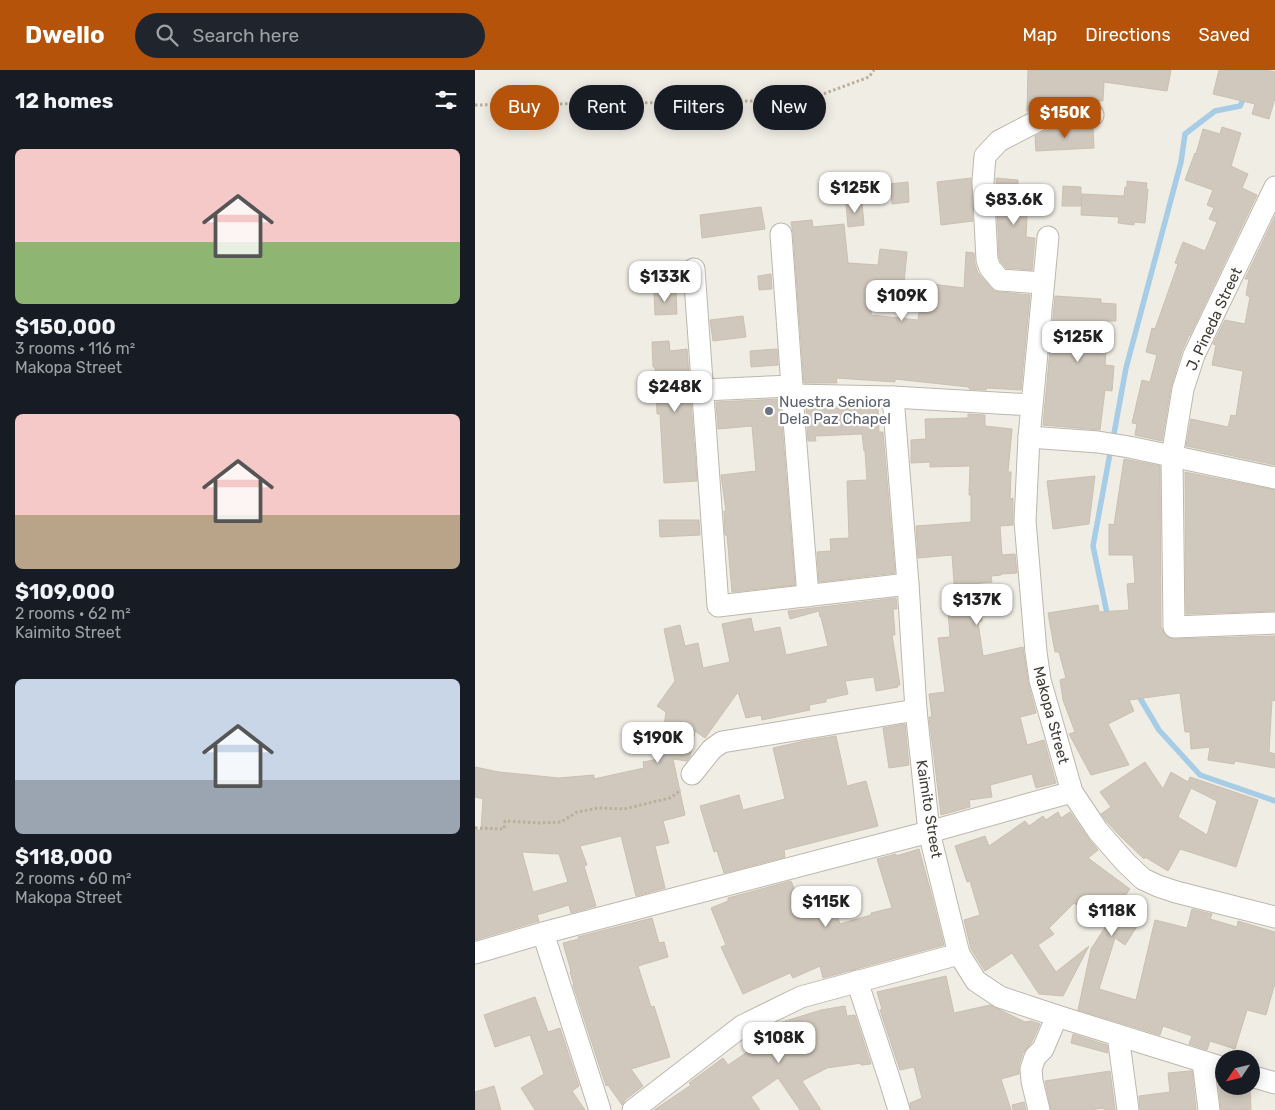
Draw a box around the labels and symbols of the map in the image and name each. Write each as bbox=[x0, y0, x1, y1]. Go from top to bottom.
pin: $150K bbox=[1030, 97, 1100, 139]
pin: $125K bbox=[820, 172, 890, 214]
pin: $83.6K bbox=[973, 184, 1055, 226]
pin: $133K bbox=[630, 260, 700, 303]
street label: J. Pineda Street bbox=[1182, 264, 1246, 373]
pin: $109K bbox=[867, 280, 937, 322]
pin: $125K bbox=[1043, 320, 1113, 363]
pin: $248K bbox=[640, 370, 710, 413]
place label: Nuestra Seniora Dela Paz Chapel bbox=[779, 393, 891, 428]
marker: Nuestra Seniora Dela Paz Chapel bbox=[763, 405, 775, 417]
pin: $137K bbox=[942, 584, 1012, 626]
street label: Makopa Street bbox=[1029, 664, 1073, 766]
pin: $190K bbox=[623, 722, 693, 764]
street label: Kaimito Street bbox=[912, 759, 946, 860]
pin: $115K bbox=[791, 886, 861, 928]
pin: $118K bbox=[1077, 894, 1147, 937]
pin: $108K bbox=[744, 1022, 814, 1064]
north arrow bbox=[1215, 1050, 1260, 1095]

